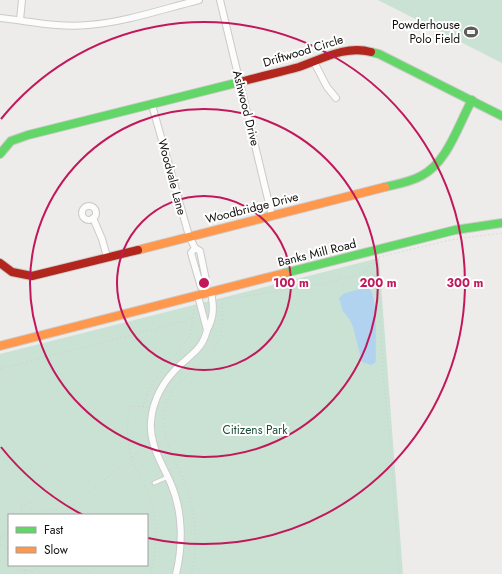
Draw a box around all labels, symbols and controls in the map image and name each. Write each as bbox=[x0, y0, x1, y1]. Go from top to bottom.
place label: Powderhouse Polo Field bbox=[392, 16, 460, 48]
sports icon: Powderhouse Polo Field bbox=[463, 24, 479, 40]
street label: Driftwood Circle bbox=[261, 30, 345, 72]
street label: Ashwood Drive bbox=[228, 68, 264, 148]
street label: Woodvale Lane bbox=[153, 137, 191, 217]
street label: Woodbridge Drive bbox=[204, 188, 300, 228]
street label: Banks Mill Road bbox=[276, 235, 358, 271]
text: 100 m bbox=[273, 274, 309, 292]
text: 200 m bbox=[359, 274, 397, 292]
text: 300 m bbox=[447, 274, 484, 292]
centre of rings bbox=[197, 276, 211, 290]
park label: Citizens Park bbox=[223, 421, 288, 439]
legend bbox=[8, 514, 148, 566]
text: Fast bbox=[44, 521, 63, 539]
text: Slow bbox=[44, 541, 69, 559]

